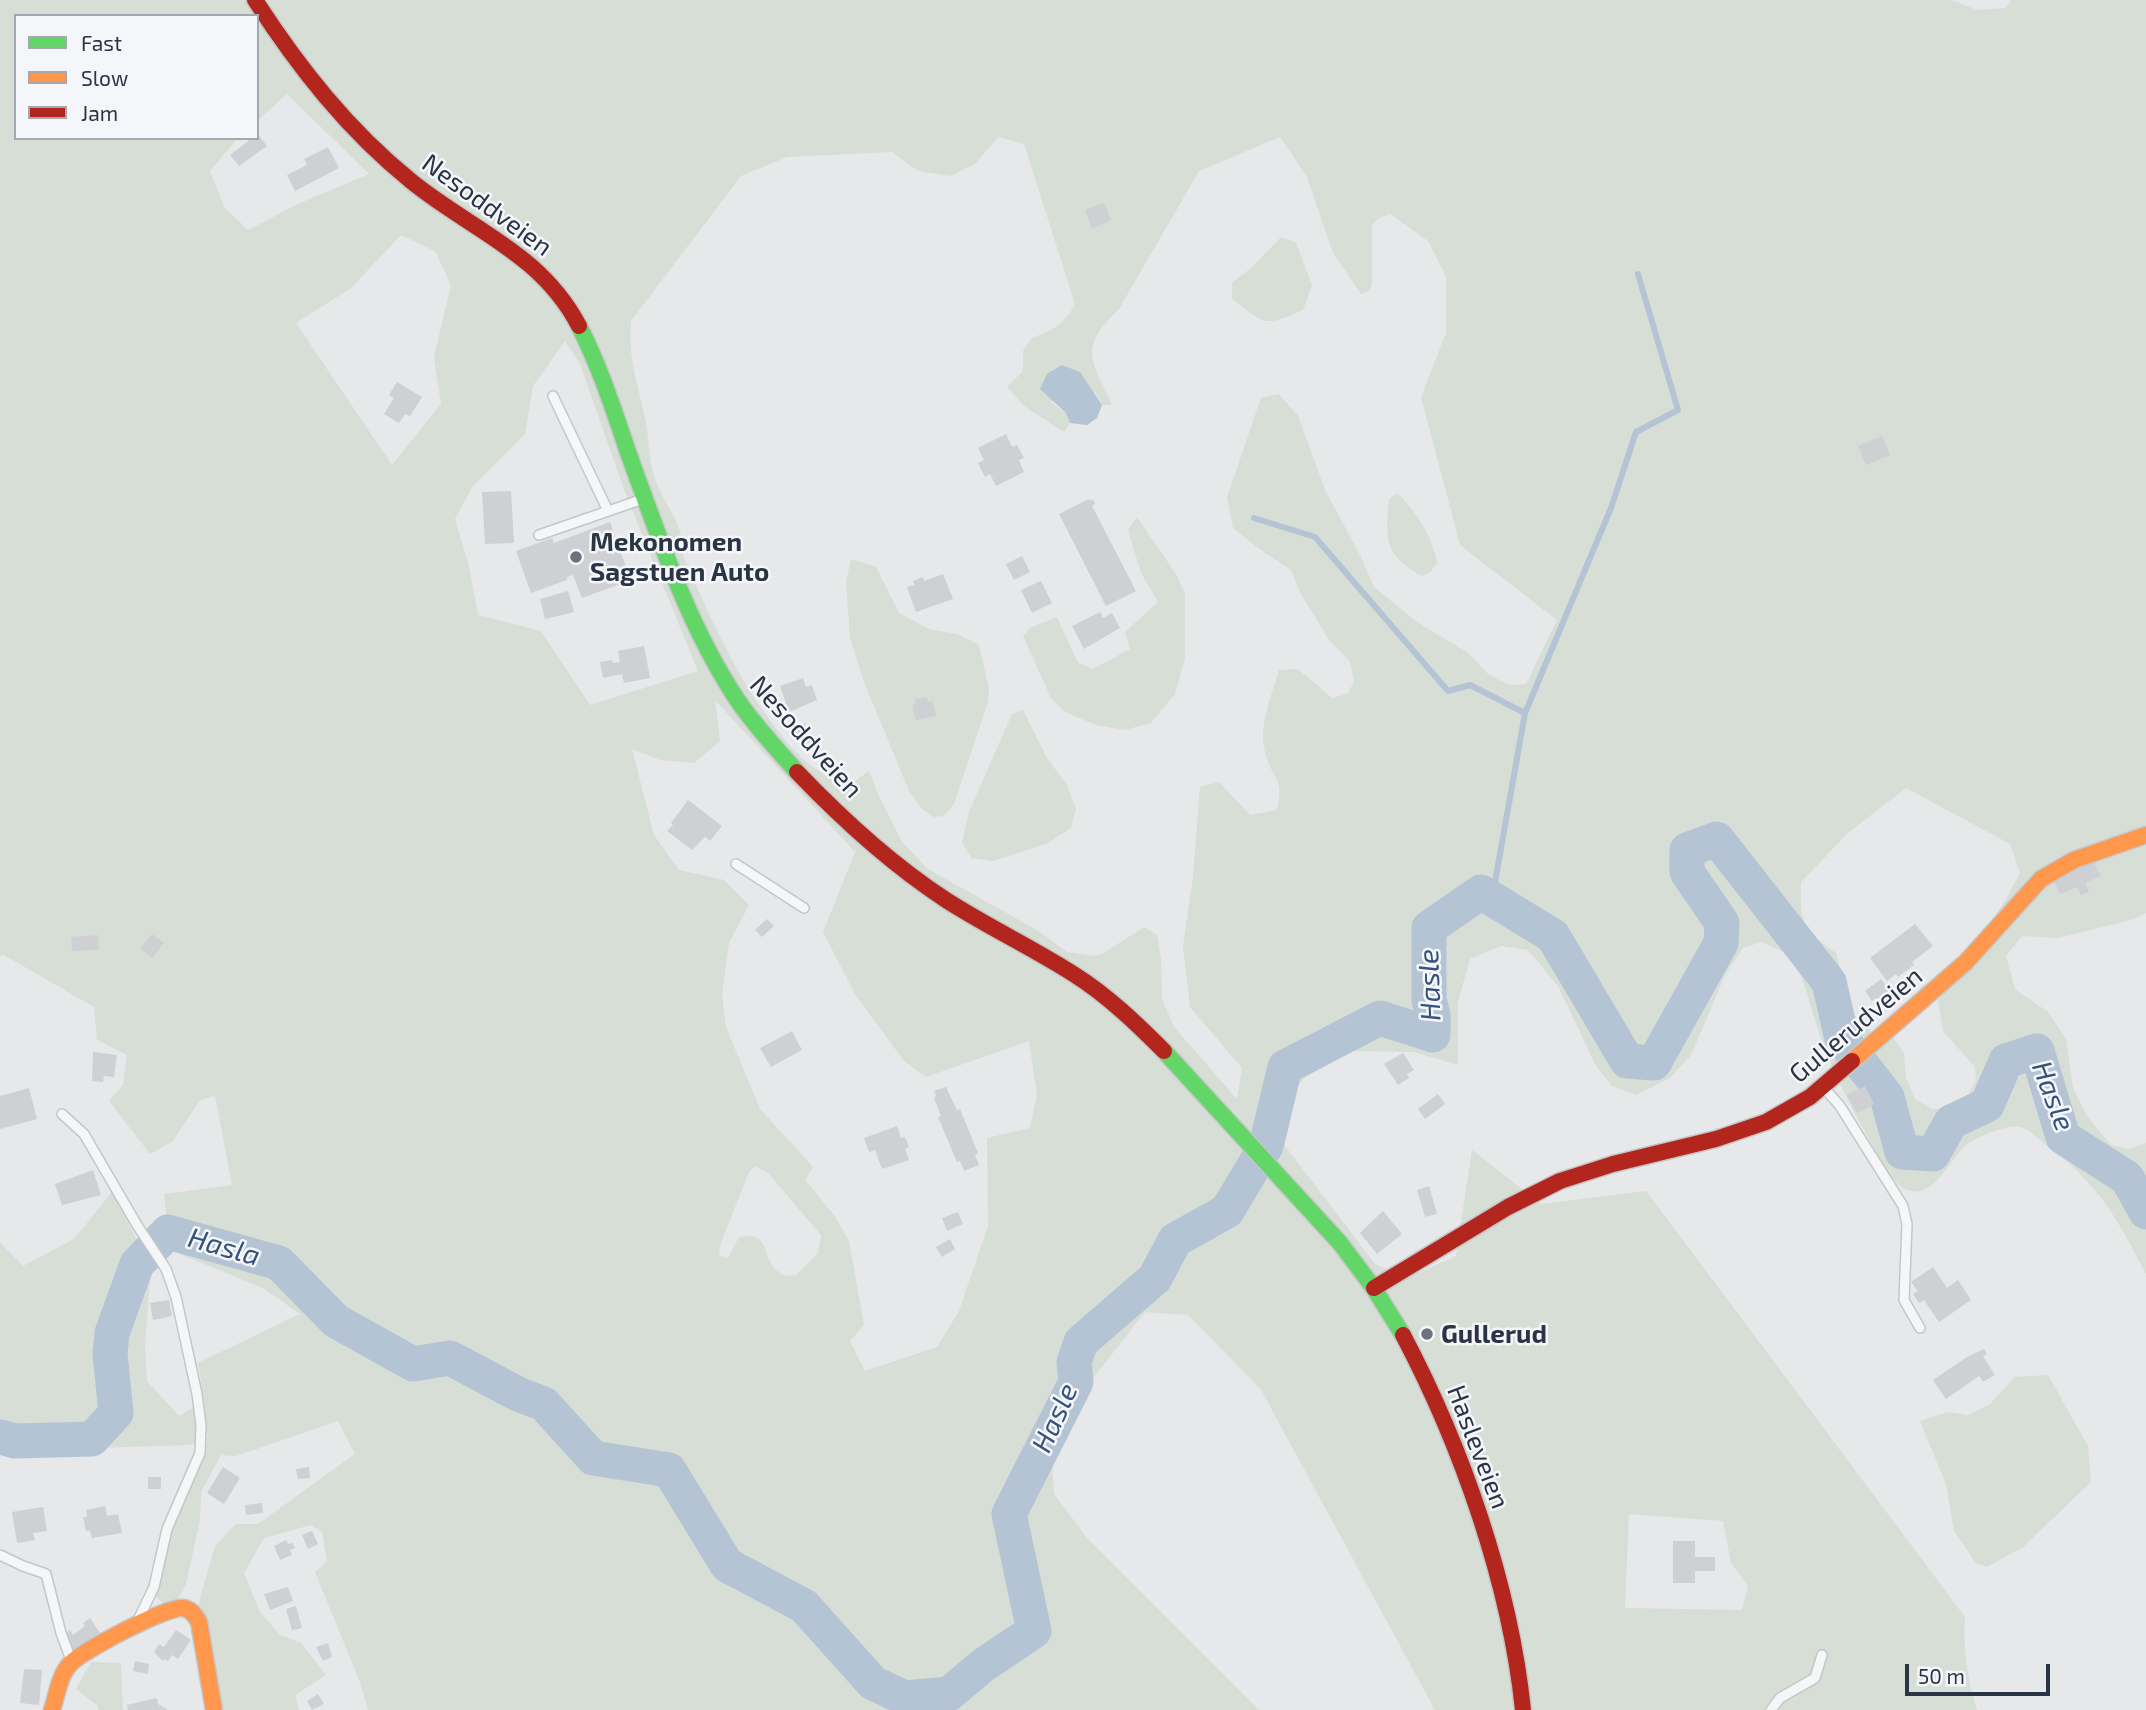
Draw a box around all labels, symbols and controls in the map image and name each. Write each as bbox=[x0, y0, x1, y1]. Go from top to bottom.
legend bbox=[14, 14, 259, 140]
text: Fast bbox=[81, 30, 122, 55]
text: Slow bbox=[81, 65, 128, 90]
text: Jam bbox=[81, 100, 118, 125]
street label: Nesoddveien bbox=[416, 147, 558, 263]
place label: Mekonomen Sagstuen Auto bbox=[590, 526, 769, 588]
marker: Mekonomen Sagstuen Auto bbox=[568, 549, 584, 565]
street label: Nesoddveien bbox=[743, 670, 869, 804]
water label: Hasle bbox=[1412, 948, 1448, 1022]
street label: Gullerudveien bbox=[1783, 960, 1929, 1090]
water label: Hasle bbox=[2024, 1056, 2082, 1136]
water label: Hasla bbox=[184, 1221, 264, 1273]
place label: Gullerud bbox=[1441, 1318, 1547, 1350]
marker: Gullerud bbox=[1419, 1326, 1435, 1342]
water label: Hasle bbox=[1025, 1378, 1085, 1458]
street label: Hasleveien bbox=[1440, 1381, 1516, 1513]
scale bar bbox=[1908, 1650, 2053, 1694]
text: 50 m bbox=[1918, 1663, 1965, 1688]

